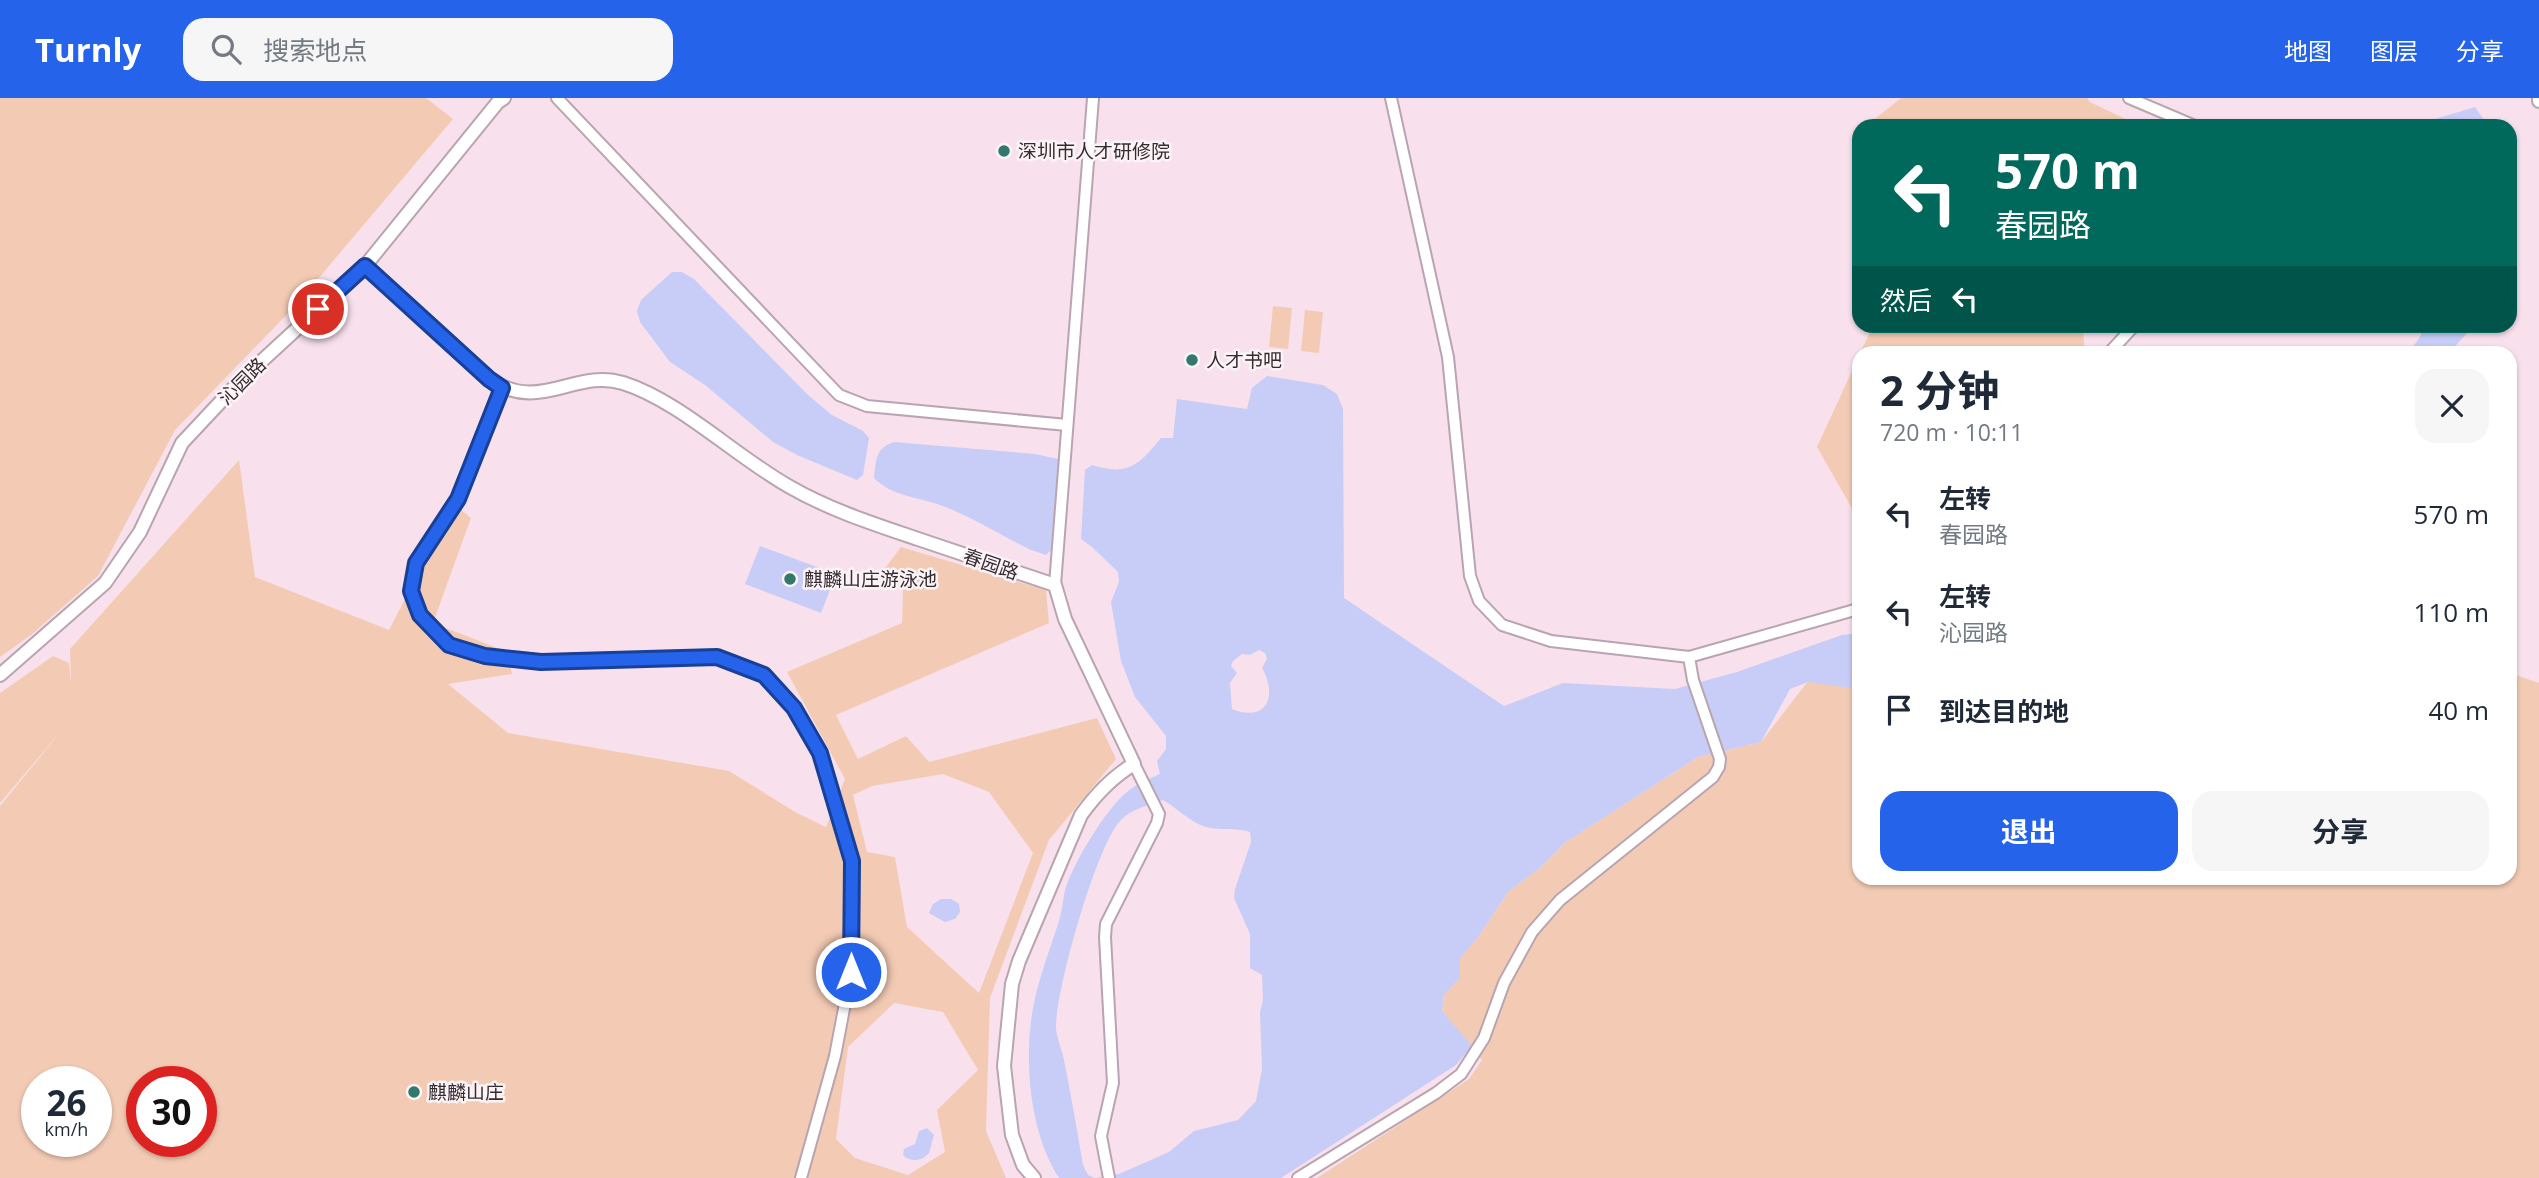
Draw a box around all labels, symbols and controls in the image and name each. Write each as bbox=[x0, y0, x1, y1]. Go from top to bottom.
search box bbox=[183, 18, 673, 81]
text: Turnly bbox=[35, 27, 141, 72]
icon: search bbox=[207, 30, 245, 68]
text: 搜索地点 bbox=[263, 32, 367, 68]
text: 地图 bbox=[2284, 34, 2332, 67]
text: 图层 bbox=[2370, 34, 2418, 67]
text: 分享 bbox=[2456, 34, 2504, 67]
text: 570 m bbox=[1995, 137, 2140, 203]
place label: 深圳市人才研修院 bbox=[1018, 138, 1170, 164]
marker: 深圳市人才研修院 bbox=[996, 143, 1012, 159]
icon: left bbox=[1880, 147, 1971, 238]
text: 春园路 bbox=[1995, 203, 2091, 246]
pin bbox=[288, 279, 348, 339]
icon: left bbox=[1946, 280, 1984, 318]
text: 然后 bbox=[1880, 282, 1932, 318]
icon: arrive bbox=[299, 290, 337, 328]
place label: 人才书吧 bbox=[1206, 347, 1282, 373]
street label: 沁园路 bbox=[213, 352, 271, 410]
marker: 人才书吧 bbox=[1184, 352, 1200, 368]
text: 2 分钟 bbox=[1880, 361, 1999, 418]
button: close bbox=[2415, 369, 2489, 443]
text: 720 m · 10:11 bbox=[1880, 416, 2023, 448]
text: 左转 bbox=[1939, 480, 1991, 516]
icon: left bbox=[1880, 495, 1918, 533]
text: 570 m bbox=[2414, 496, 2489, 532]
text: 春园路 bbox=[1939, 518, 2008, 550]
street label: 春园路 bbox=[960, 542, 1022, 586]
place label: 麒麟山庄游泳池 bbox=[804, 566, 937, 592]
marker: 麒麟山庄游泳池 bbox=[782, 571, 798, 587]
text: 左转 bbox=[1939, 578, 1991, 614]
icon: left bbox=[1880, 593, 1918, 631]
text: 110 m bbox=[2414, 594, 2489, 630]
text: 沁园路 bbox=[1939, 616, 2008, 648]
icon: arrive bbox=[1880, 691, 1918, 729]
text: 40 m bbox=[2428, 692, 2489, 728]
text: 到达目的地 bbox=[1939, 693, 2069, 729]
button: 退出 bbox=[1880, 791, 2178, 871]
button: 分享 bbox=[2192, 791, 2489, 871]
position arrow bbox=[814, 935, 888, 1009]
speed limit sign: 30 bbox=[126, 1066, 217, 1157]
text: 26 bbox=[46, 1079, 87, 1126]
place label: 麒麟山庄 bbox=[428, 1079, 504, 1105]
marker: 麒麟山庄 bbox=[406, 1084, 422, 1100]
text: km/h bbox=[45, 1117, 88, 1141]

